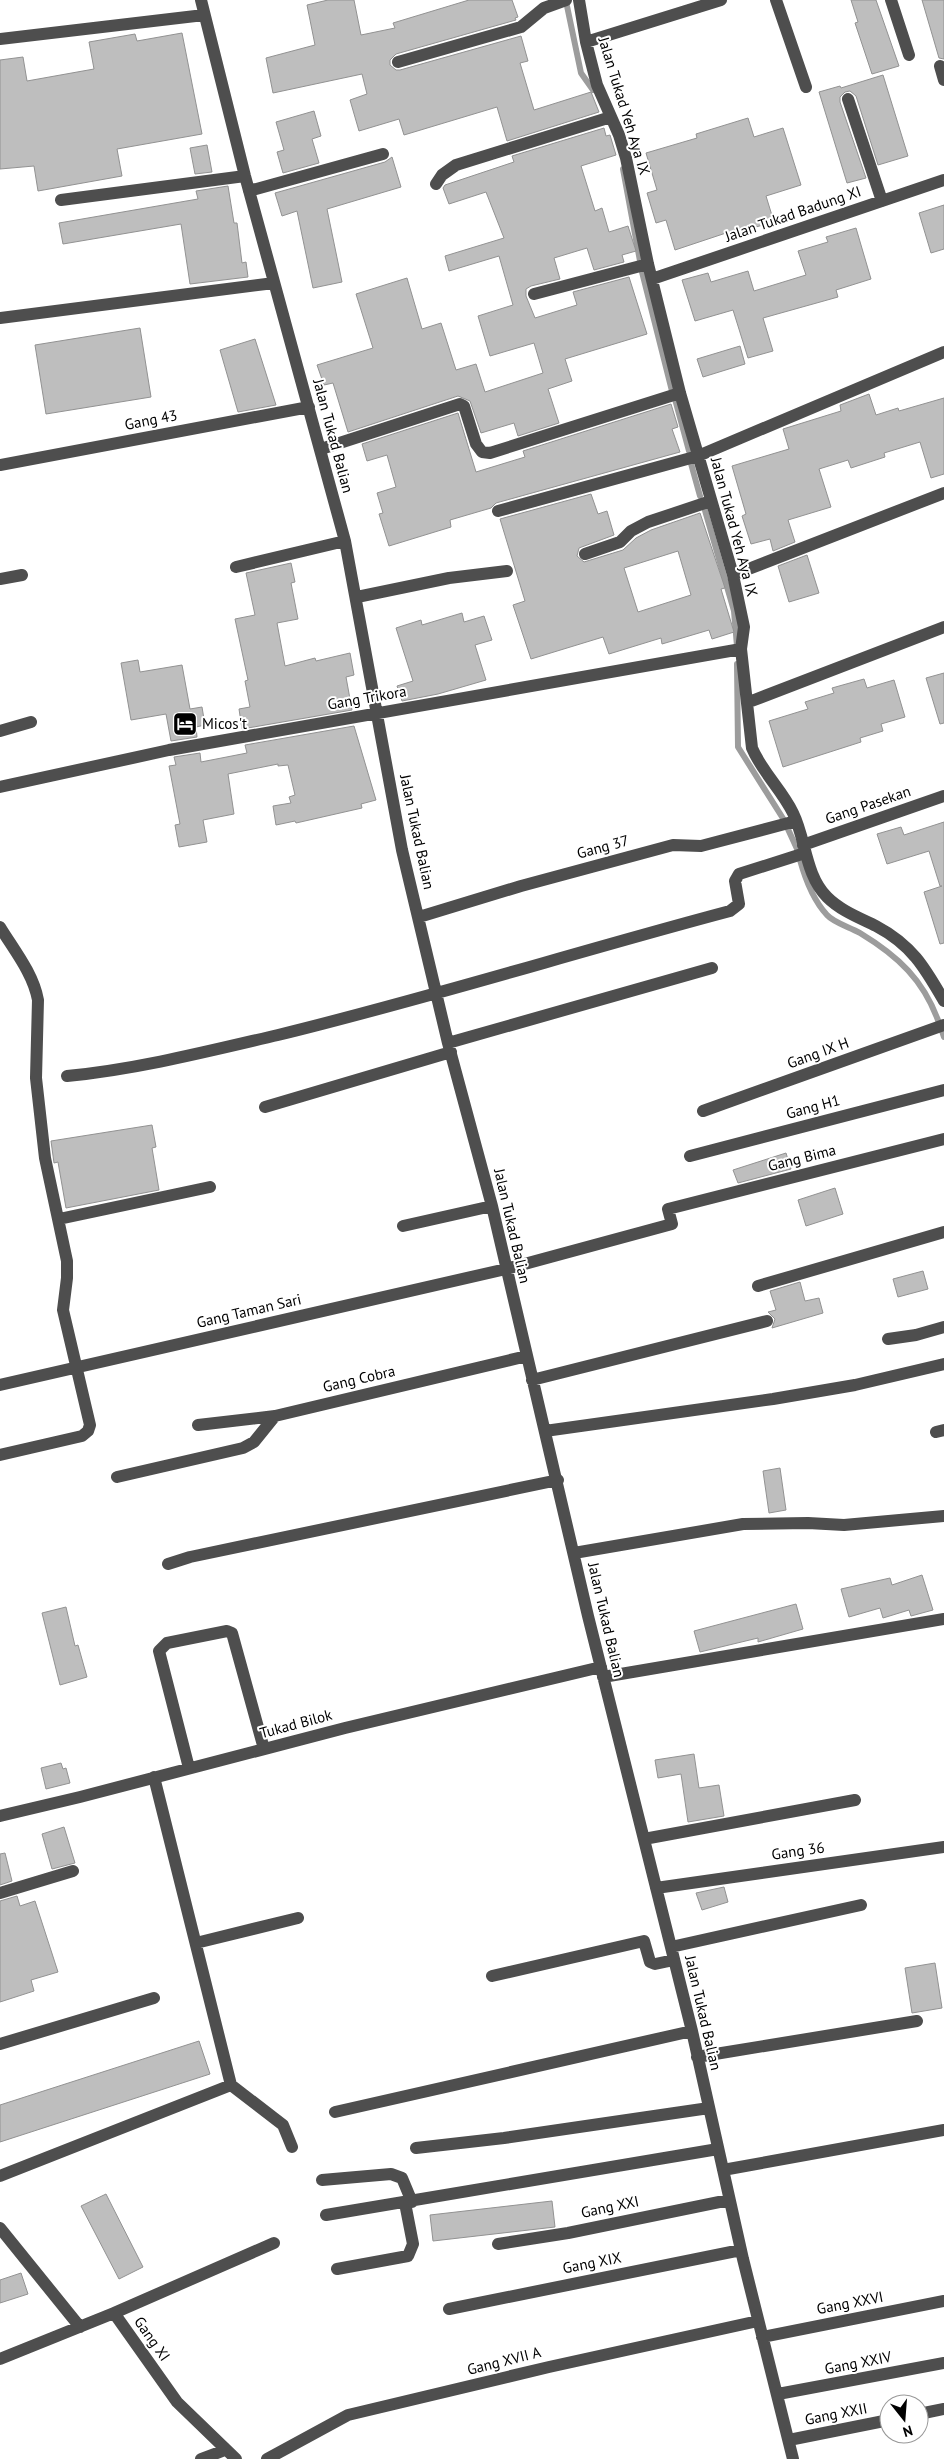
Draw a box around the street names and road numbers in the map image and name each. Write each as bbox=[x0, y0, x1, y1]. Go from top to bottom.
street label: Jalan Tukad Yeh Aya IX bbox=[594, 34, 655, 177]
street label: Jalan Tukad Badung XI bbox=[721, 181, 863, 246]
street label: Jalan Tukad Balian bbox=[309, 376, 358, 495]
street label: Gang 43 bbox=[123, 405, 179, 434]
street label: Jalan Tukad Yeh Aya IX bbox=[707, 454, 762, 599]
street label: Gang Trikora bbox=[326, 681, 408, 714]
street label: Jalan Tukad Balian bbox=[396, 772, 439, 891]
street label: Gang Pasekan bbox=[823, 781, 913, 828]
street label: Gang 37 bbox=[575, 830, 631, 863]
street label: Gang IX H bbox=[784, 1033, 851, 1072]
street label: Gang H1 bbox=[784, 1090, 842, 1123]
street label: Gang Bima bbox=[766, 1140, 838, 1175]
street label: Jalan Tukad Balian bbox=[490, 1166, 535, 1285]
street label: Gang Taman Sari bbox=[195, 1289, 303, 1332]
street label: Gang Cobra bbox=[321, 1361, 397, 1396]
street label: Jalan Tukad Balian bbox=[584, 1560, 629, 1679]
street label: Tukad Bilok bbox=[258, 1705, 335, 1742]
street label: Gang 36 bbox=[770, 1837, 826, 1864]
street label: Jalan Tukad Balian bbox=[681, 1953, 726, 2072]
street label: Gang XXI bbox=[579, 2191, 641, 2222]
street label: Gang XIX bbox=[561, 2248, 623, 2277]
street label: Gang XXVI bbox=[815, 2287, 885, 2318]
street label: Gang XI bbox=[130, 2313, 175, 2365]
street label: Gang XVII A bbox=[465, 2342, 543, 2379]
street label: Gang XXIV bbox=[823, 2347, 893, 2378]
street label: Gang XXII bbox=[803, 2398, 869, 2429]

